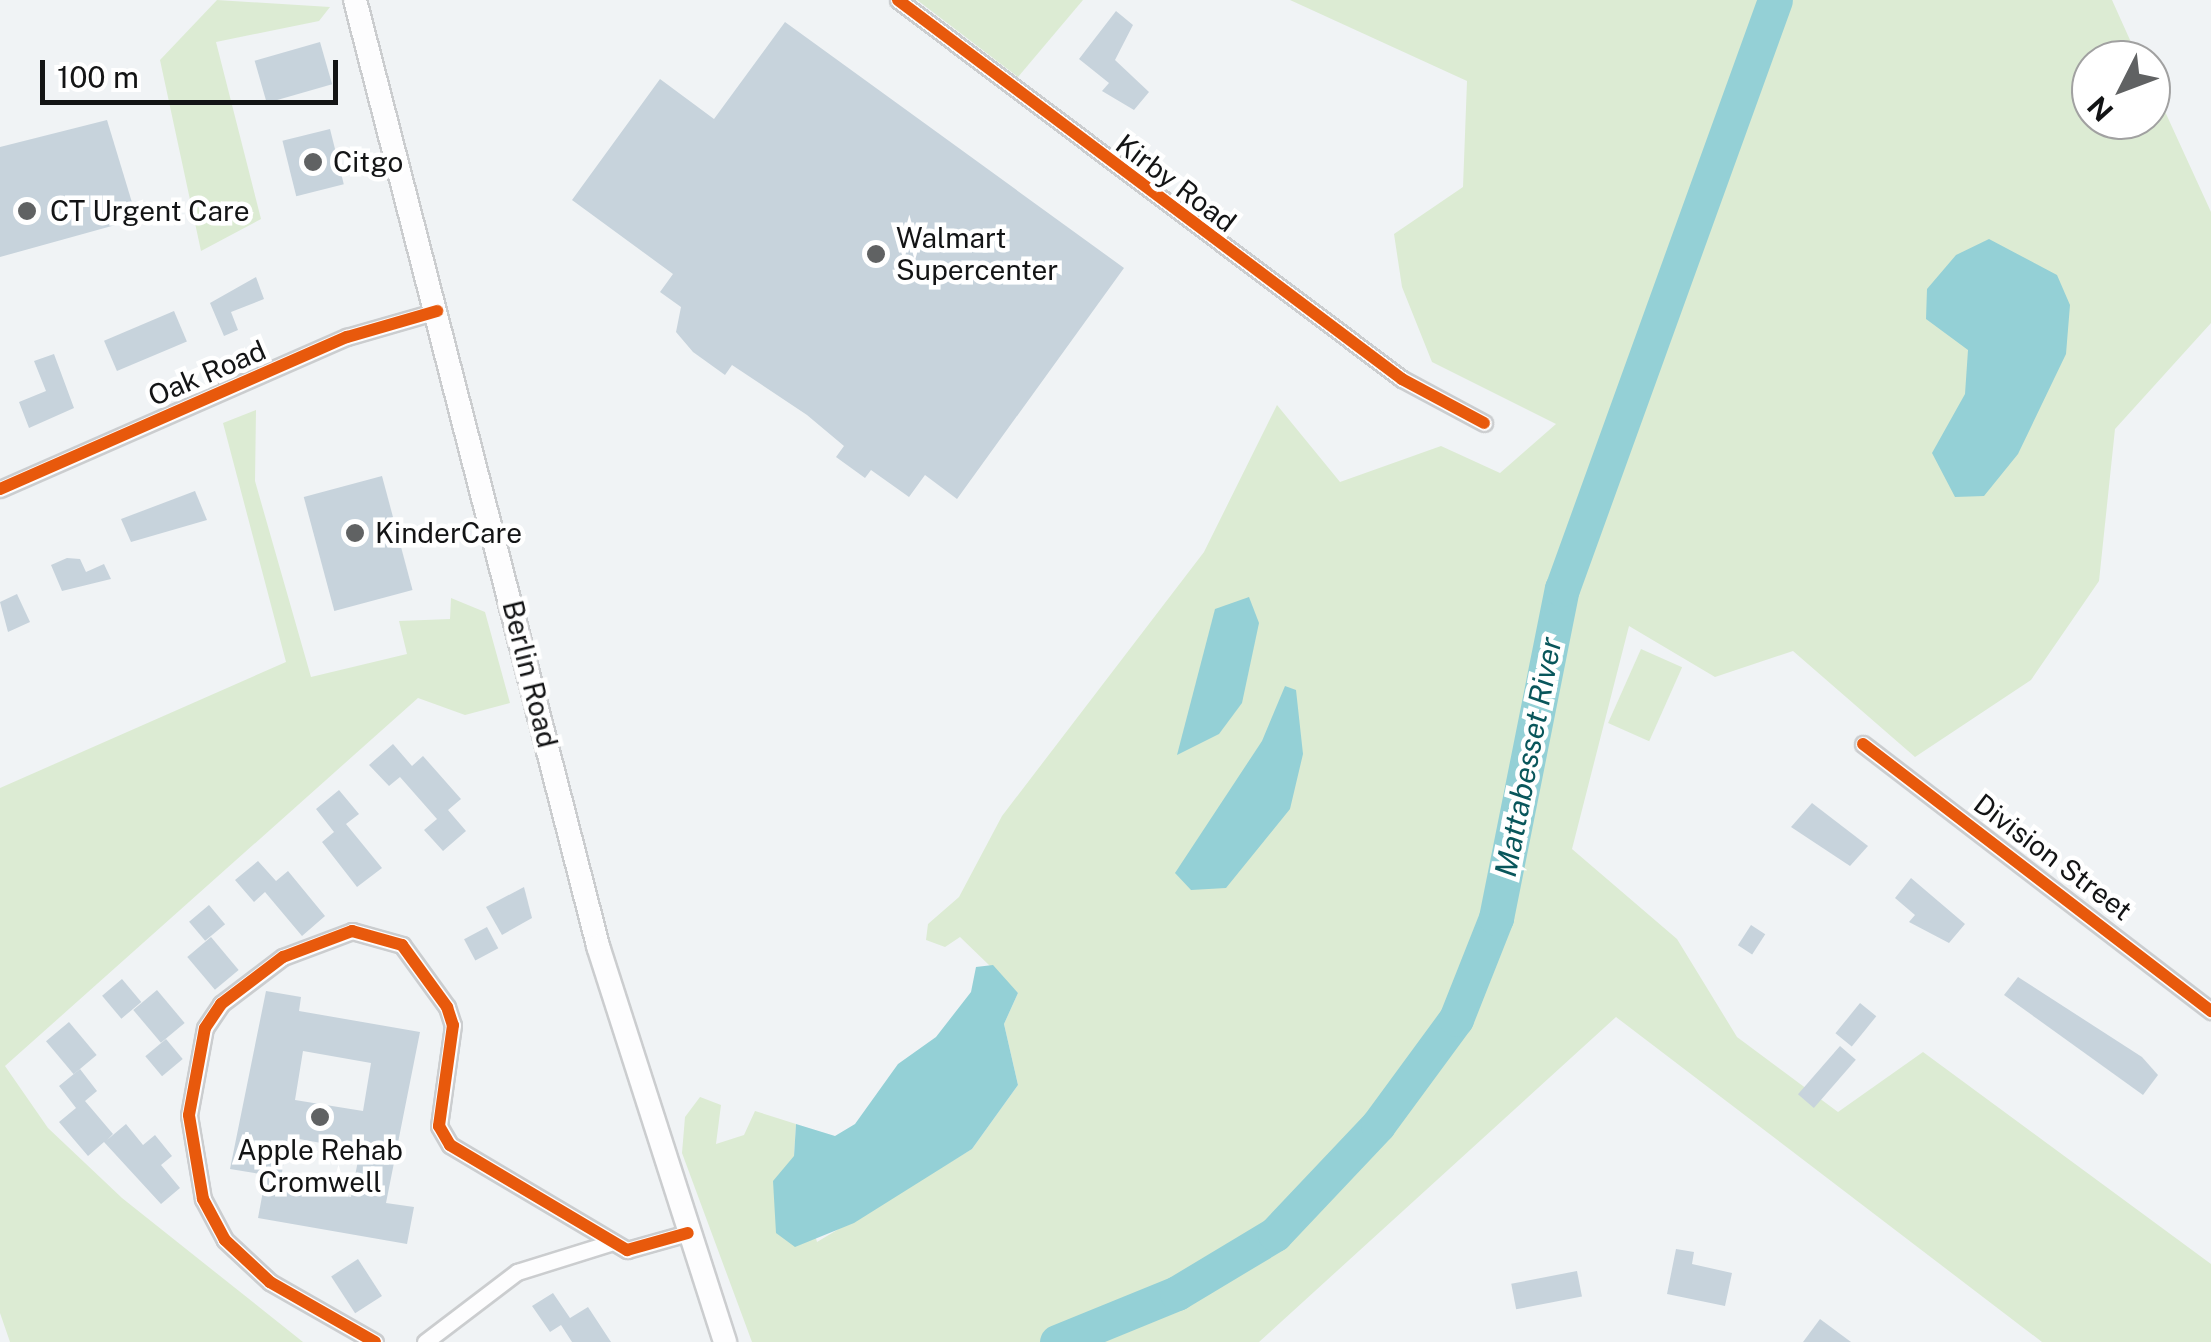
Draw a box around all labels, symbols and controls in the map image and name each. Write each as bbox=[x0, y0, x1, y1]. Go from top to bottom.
scale bar bbox=[45, 40, 342, 102]
north arrow bbox=[2071, 40, 2171, 140]
text: 100 m bbox=[57, 59, 139, 95]
text: N bbox=[2080, 90, 2119, 128]
street label: Kirby Road bbox=[1109, 127, 1243, 239]
place label: Citgo bbox=[333, 145, 403, 179]
marker: Citgo bbox=[302, 151, 324, 173]
place label: CT Urgent Care bbox=[50, 194, 250, 228]
marker: CT Urgent Care bbox=[14, 198, 40, 224]
place label: Walmart Supercenter bbox=[896, 221, 1058, 287]
marker: Walmart Supercenter bbox=[865, 243, 887, 265]
street label: Oak Road bbox=[143, 333, 271, 413]
place label: KinderCare bbox=[375, 516, 522, 550]
marker: KinderCare bbox=[344, 522, 366, 544]
street label: Berlin Road bbox=[496, 597, 564, 751]
water label: Mattabesset River bbox=[1487, 634, 1569, 880]
street label: Division Street bbox=[1967, 787, 2139, 927]
marker: Apple Rehab Cromwell bbox=[309, 1106, 331, 1128]
place label: Apple Rehab Cromwell bbox=[237, 1133, 403, 1199]

